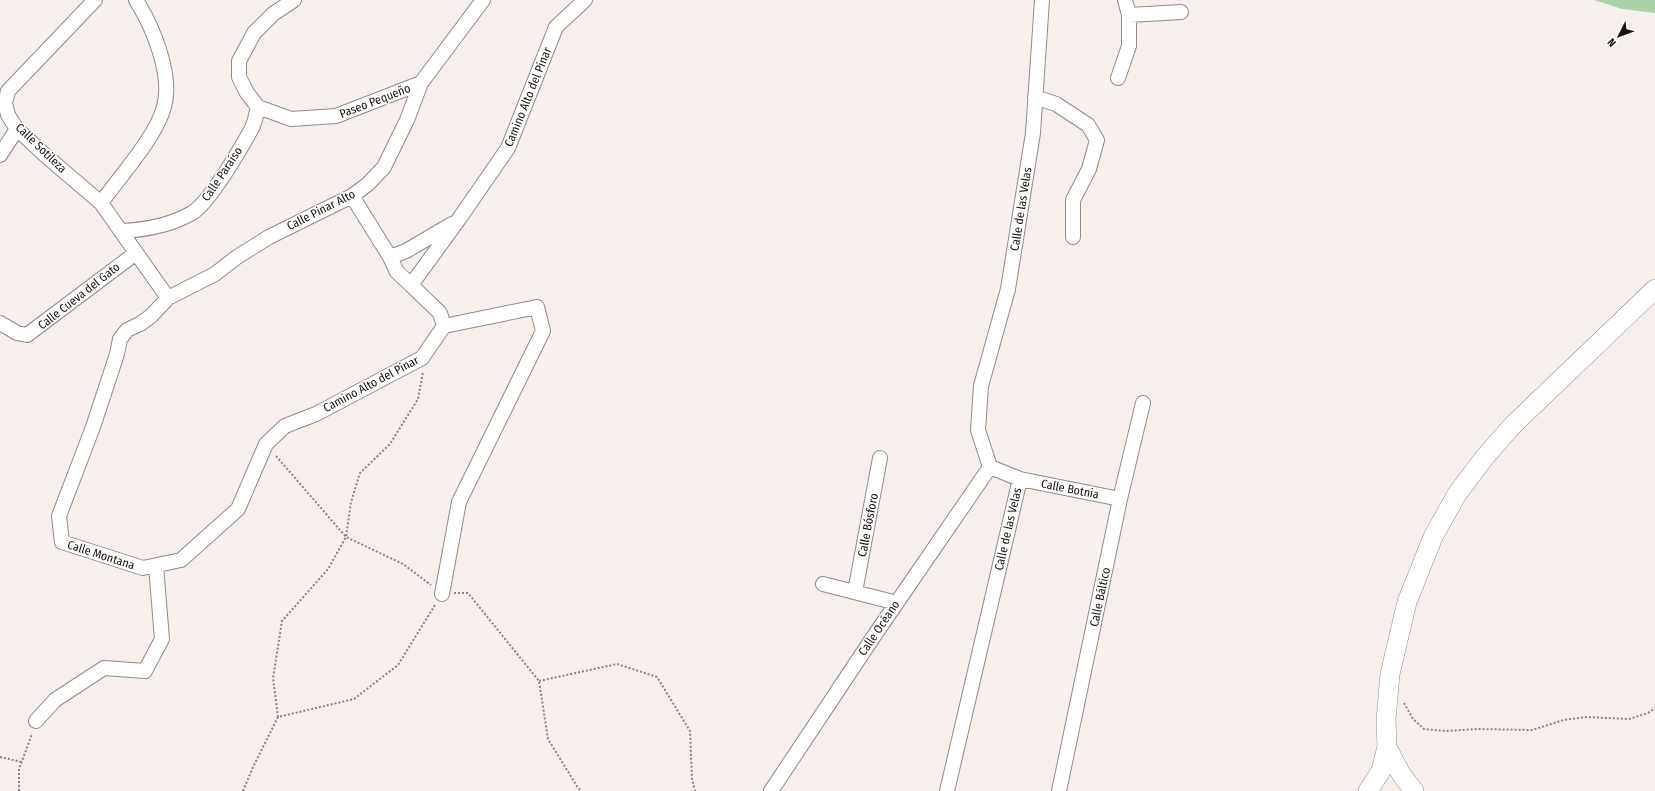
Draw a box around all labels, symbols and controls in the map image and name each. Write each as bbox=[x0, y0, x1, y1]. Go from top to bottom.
north arrow bbox=[1599, 16, 1639, 56]
text: N bbox=[1605, 36, 1619, 49]
street label: Camino Alto del Pinar bbox=[502, 45, 555, 149]
street label: Paseo Pequeño bbox=[338, 81, 412, 121]
street label: Calle Sotileza bbox=[13, 120, 69, 176]
street label: Calle Paraíso bbox=[199, 144, 245, 204]
street label: Calle de las Velas bbox=[1007, 166, 1035, 252]
street label: Calle Pinar Alto bbox=[284, 187, 358, 233]
street label: Calle Cueva del Gato bbox=[35, 260, 123, 332]
street label: Camino Alto del Pinar bbox=[321, 353, 422, 415]
street label: Calle Botnia bbox=[1040, 477, 1100, 502]
street label: Calle de las Velas bbox=[992, 486, 1024, 572]
street label: Calle Bósforo bbox=[855, 492, 881, 558]
street label: Calle Montana bbox=[66, 538, 136, 572]
street label: Calle Báltico bbox=[1087, 566, 1113, 628]
street label: Calle Océano bbox=[855, 598, 903, 658]

